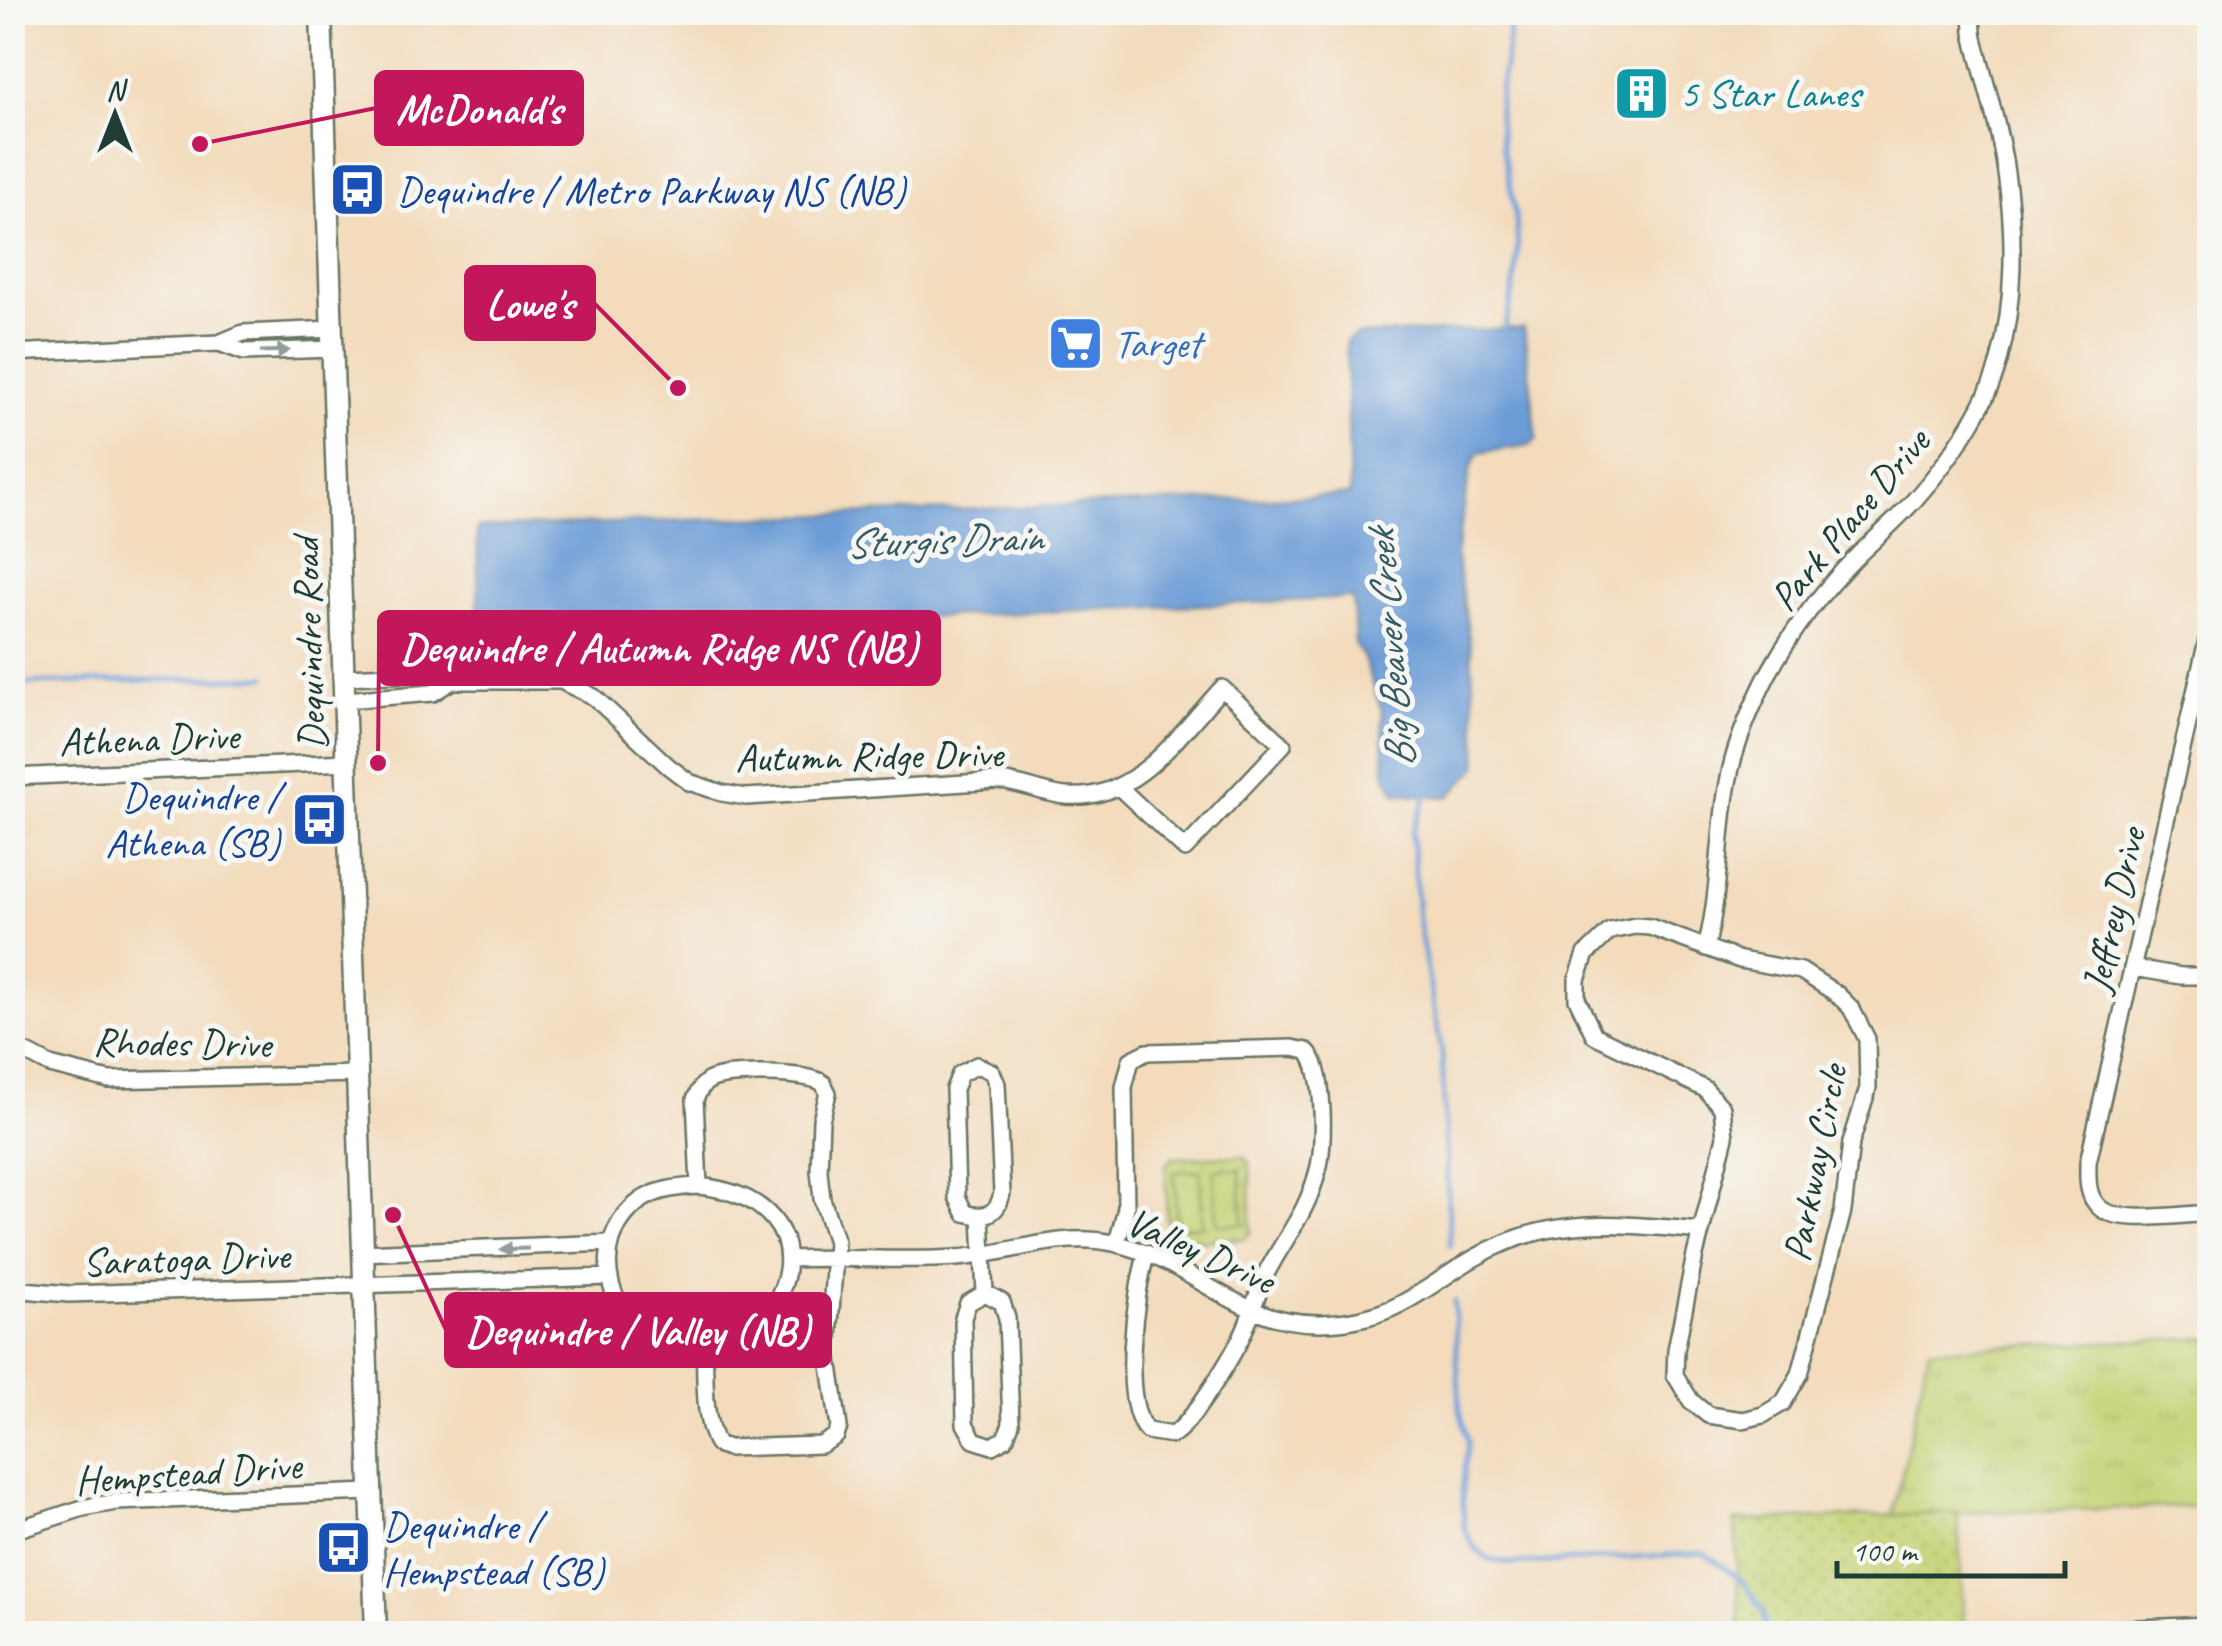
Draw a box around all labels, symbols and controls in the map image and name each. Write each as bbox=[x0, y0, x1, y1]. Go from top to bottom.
building icon: 5 Star Lanes bbox=[1611, 63, 1671, 123]
north arrow bbox=[65, 65, 165, 165]
place label: 5 Star Lanes bbox=[1680, 69, 1864, 119]
callout: McDonald's bbox=[376, 72, 582, 144]
text: N bbox=[106, 73, 128, 108]
text: McDonald's bbox=[396, 83, 566, 136]
bus stop icon: Dequindre / Metro Parkway NS (NB) bbox=[328, 160, 388, 220]
place label: Dequindre / Metro Parkway NS (NB) bbox=[397, 166, 907, 216]
callout: Lowe's bbox=[466, 267, 594, 339]
text: Lowe's bbox=[486, 278, 578, 331]
supermarket icon: Target bbox=[1045, 313, 1105, 373]
place label: Target bbox=[1114, 319, 1207, 369]
one-way arrow bbox=[260, 343, 292, 359]
street label: Park Place Drive bbox=[1759, 416, 1942, 621]
water label: Sturgis Drain bbox=[845, 510, 1047, 570]
water label: Big Beaver Creek bbox=[1353, 521, 1427, 770]
street label: Dequindre Road bbox=[280, 531, 338, 751]
callout: Dequindre / Autumn Ridge NS (NB) bbox=[379, 612, 939, 684]
text: Dequindre / Autumn Ridge NS (NB) bbox=[400, 622, 921, 675]
street label: Athena Drive bbox=[58, 711, 243, 767]
street label: Autumn Ridge Drive bbox=[735, 729, 1006, 783]
place label: Dequindre / Athena (SB) bbox=[105, 772, 288, 868]
bus stop icon: Dequindre / Athena (SB) bbox=[289, 789, 349, 849]
street label: Jeffrey Drive bbox=[2070, 820, 2158, 999]
street label: Rhodes Drive bbox=[93, 1016, 274, 1070]
street label: Parkway Circle bbox=[1771, 1058, 1859, 1266]
street label: Valley Drive bbox=[1119, 1196, 1285, 1307]
street label: Saratoga Drive bbox=[82, 1230, 293, 1288]
one-way arrow bbox=[497, 1241, 529, 1257]
callout: Dequindre / Valley (NB) bbox=[446, 1294, 830, 1366]
text: Dequindre / Valley (NB) bbox=[466, 1305, 813, 1358]
street label: Hempstead Drive bbox=[73, 1440, 306, 1506]
place label: Dequindre / Hempstead (SB) bbox=[383, 1501, 606, 1597]
scale bar bbox=[1837, 1516, 2064, 1578]
bus stop icon: Dequindre / Hempstead (SB) bbox=[314, 1518, 374, 1578]
text: 100 m bbox=[1852, 1532, 1919, 1570]

